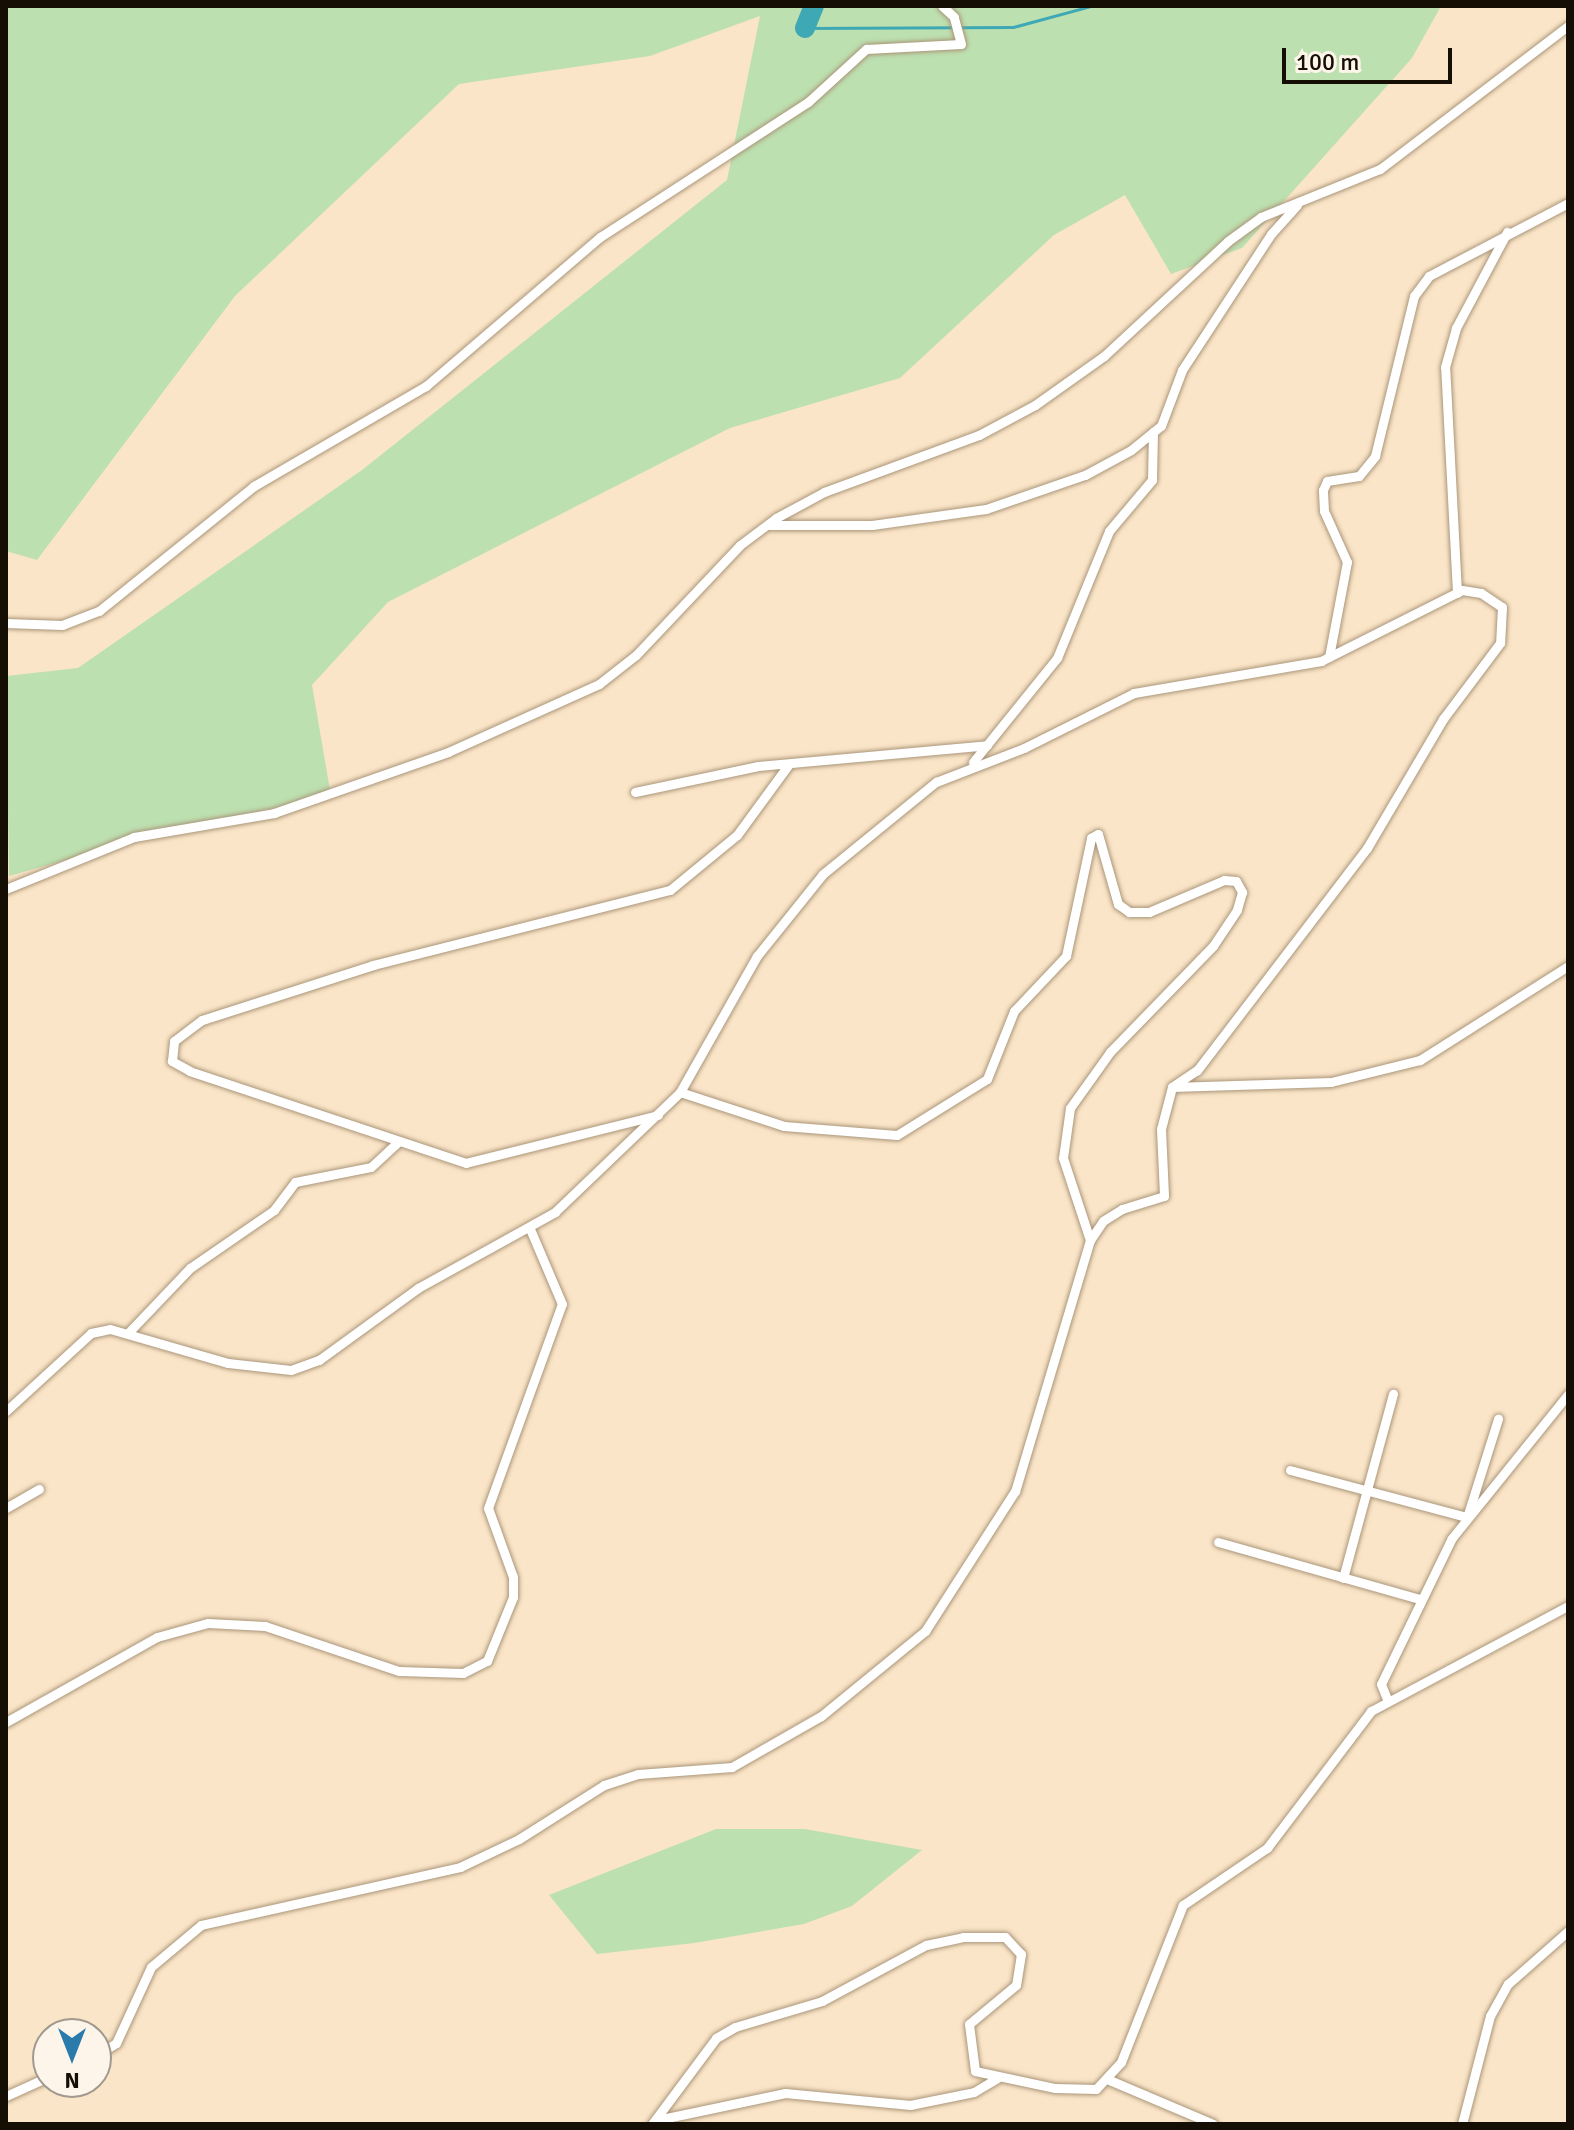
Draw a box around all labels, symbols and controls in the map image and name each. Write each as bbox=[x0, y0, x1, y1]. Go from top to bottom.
scale bar bbox=[1286, 32, 1456, 82]
text: 100 m bbox=[1296, 47, 1359, 77]
north arrow bbox=[32, 2018, 112, 2098]
text: N bbox=[64, 2067, 80, 2094]

